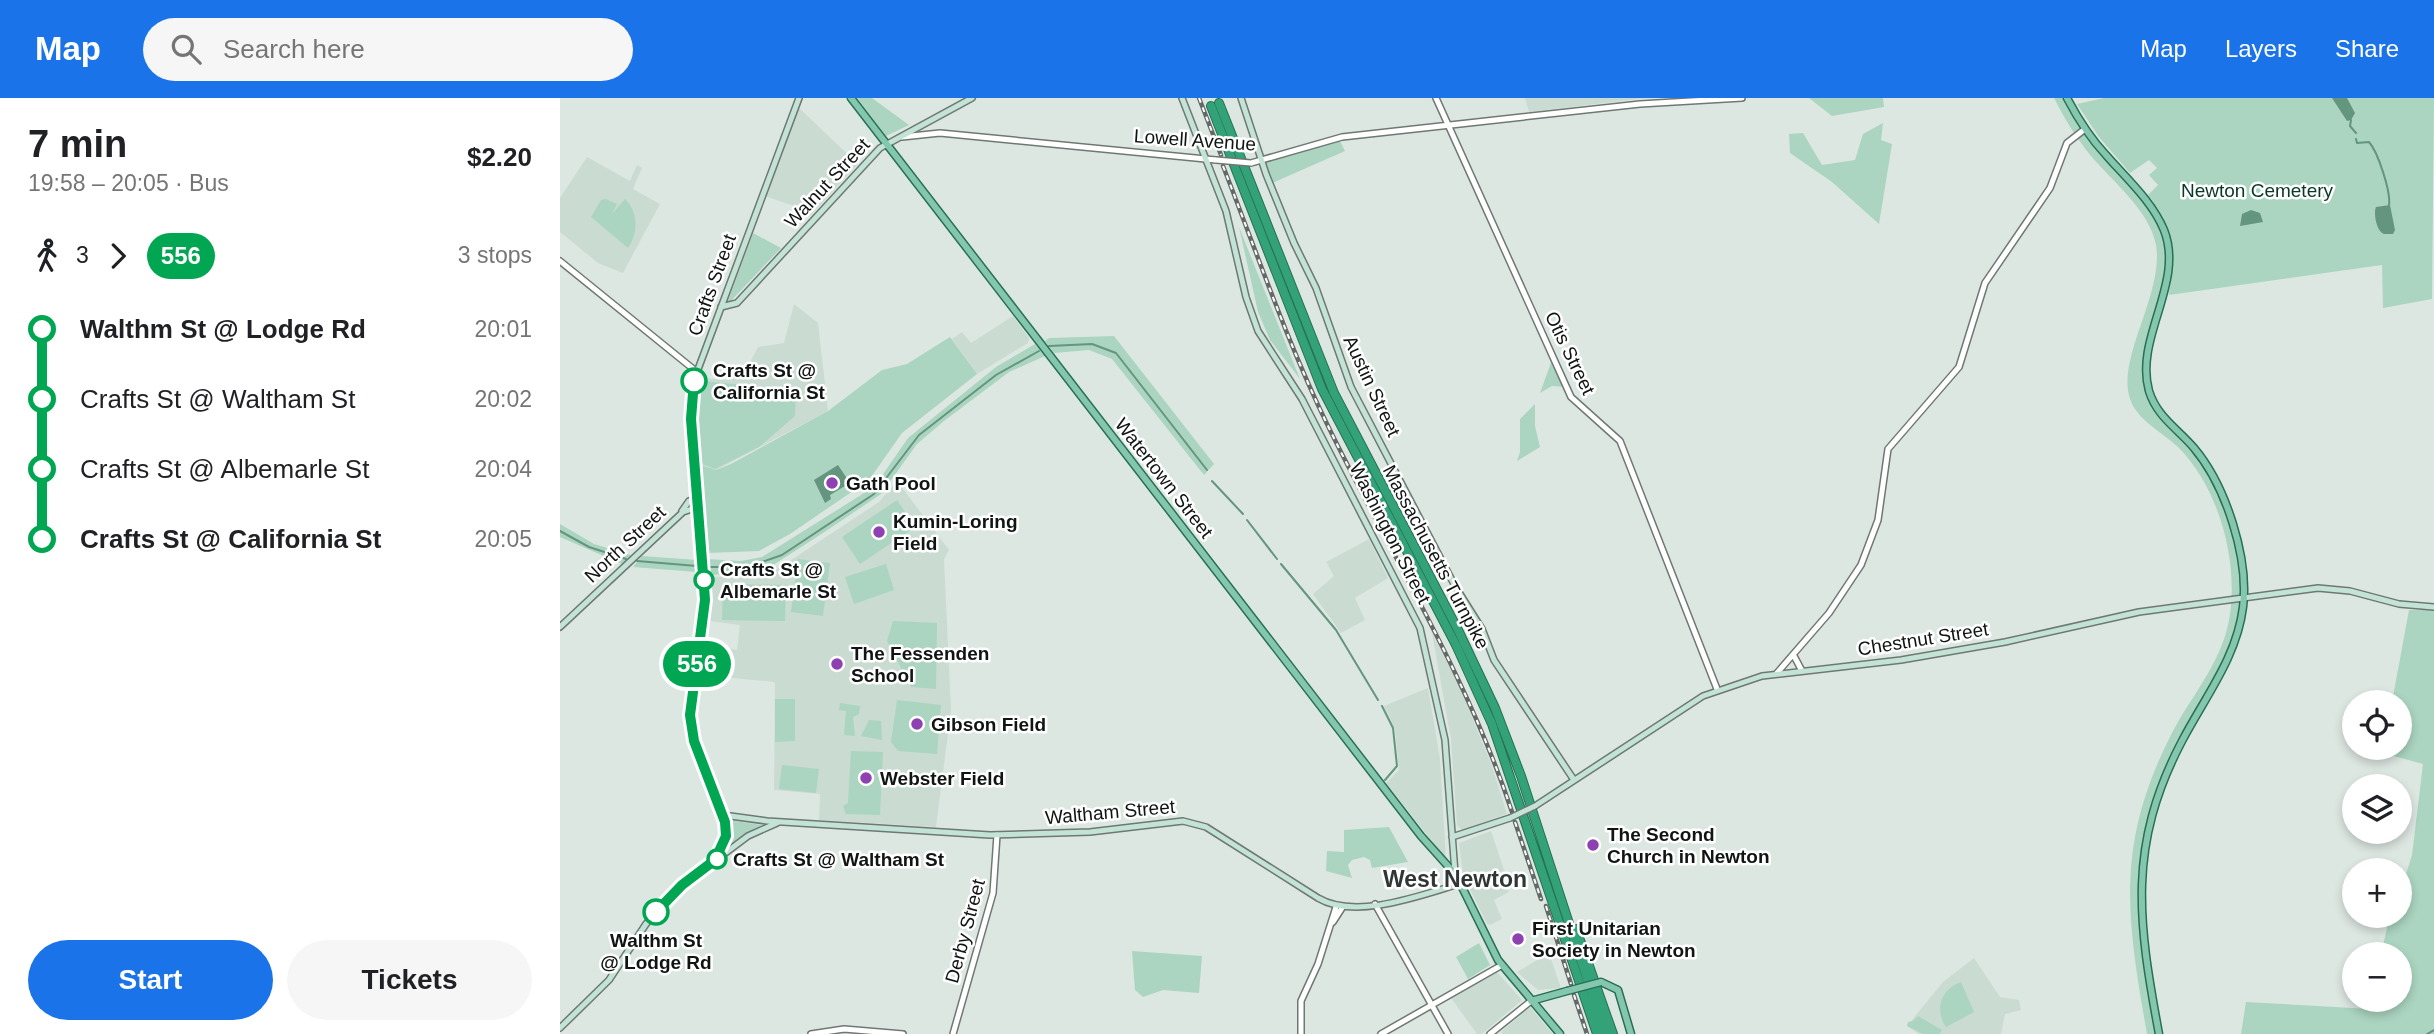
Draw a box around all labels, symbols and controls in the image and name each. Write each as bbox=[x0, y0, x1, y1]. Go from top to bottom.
search box bbox=[143, 18, 633, 81]
text: Map bbox=[35, 30, 101, 67]
icon: search bbox=[167, 30, 205, 68]
text: Search here bbox=[223, 34, 365, 64]
text: Map bbox=[2140, 35, 2187, 62]
text: Layers bbox=[2225, 35, 2297, 62]
text: Share bbox=[2335, 35, 2399, 62]
text: 7 min bbox=[28, 123, 127, 165]
street label: Lowell Avenue bbox=[1133, 125, 1257, 155]
street label: Walnut Street bbox=[780, 133, 874, 232]
text: $2.20 bbox=[467, 142, 532, 172]
text: 19:58 – 20:05 · Bus bbox=[28, 170, 229, 196]
park label: Newton Cemetery bbox=[2181, 180, 2334, 201]
street label: Crafts Street bbox=[684, 231, 740, 339]
icon: walk bbox=[28, 237, 66, 275]
icon: forward bbox=[99, 237, 137, 275]
text: 3 bbox=[76, 242, 89, 268]
text: 556 bbox=[161, 242, 201, 269]
text: 3 stops bbox=[458, 242, 532, 268]
street label: Otis Street bbox=[1541, 308, 1599, 399]
text: Walthm St @ Lodge Rd bbox=[80, 314, 366, 344]
text: 20:01 bbox=[474, 316, 532, 342]
street label: Austin Street bbox=[1339, 332, 1405, 440]
place label: Crafts St @ California St bbox=[713, 360, 826, 403]
marker: Crafts St @ California St bbox=[681, 368, 707, 394]
text: Crafts St @ Waltham St bbox=[80, 384, 355, 414]
text: 20:02 bbox=[474, 386, 532, 412]
street label: Watertown Street bbox=[1111, 414, 1218, 543]
text: Crafts St @ Albemarle St bbox=[80, 454, 369, 484]
text: 20:04 bbox=[474, 456, 532, 482]
street label: Washington Street bbox=[1345, 459, 1435, 608]
street label: Massachusetts Turnpike bbox=[1379, 462, 1493, 652]
place label: Gath Pool bbox=[846, 473, 936, 494]
marker: Gath Pool bbox=[824, 475, 840, 491]
street label: North Street bbox=[580, 501, 670, 587]
place label: Kumin-Loring Field bbox=[893, 511, 1018, 554]
text: Crafts St @ California St bbox=[80, 524, 381, 554]
marker: Kumin-Loring Field bbox=[871, 524, 887, 540]
text: 20:05 bbox=[474, 526, 532, 552]
place label: Crafts St @ Albemarle St bbox=[720, 559, 837, 602]
marker: Crafts St @ Albemarle St bbox=[694, 570, 714, 590]
street label: Chestnut Street bbox=[1856, 618, 1991, 660]
line badge: 556 bbox=[657, 641, 737, 687]
place label: The Fessenden School bbox=[851, 643, 989, 686]
text: 556 bbox=[677, 650, 717, 677]
marker: The Fessenden School bbox=[829, 656, 845, 672]
map controls bbox=[2342, 690, 2412, 1012]
button: locate bbox=[2342, 690, 2412, 760]
place label: Gibson Field bbox=[931, 714, 1046, 735]
marker: Gibson Field bbox=[909, 716, 925, 732]
place label: Webster Field bbox=[880, 768, 1004, 789]
marker: Webster Field bbox=[858, 770, 874, 786]
button: layers bbox=[2342, 774, 2412, 844]
street label: Waltham Street bbox=[1044, 796, 1176, 828]
place label: The Second Church in Newton bbox=[1607, 824, 1770, 867]
marker: The Second Church in Newton bbox=[1585, 837, 1601, 853]
marker: Crafts St @ Waltham St bbox=[707, 849, 727, 869]
place label: Crafts St @ Waltham St bbox=[733, 849, 945, 870]
button: + bbox=[2342, 858, 2412, 928]
district label: West Newton bbox=[1383, 866, 1527, 892]
street label: Derby Street bbox=[941, 876, 989, 985]
marker: Walthm St @ Lodge Rd bbox=[643, 899, 669, 925]
place label: First Unitarian Society in Newton bbox=[1532, 918, 1696, 961]
place label: Walthm St @ Lodge Rd bbox=[600, 930, 712, 973]
marker: First Unitarian Society in Newton bbox=[1510, 931, 1526, 947]
button: Start bbox=[28, 940, 273, 1020]
button: Tickets bbox=[287, 940, 532, 1020]
button: − bbox=[2342, 942, 2412, 1012]

